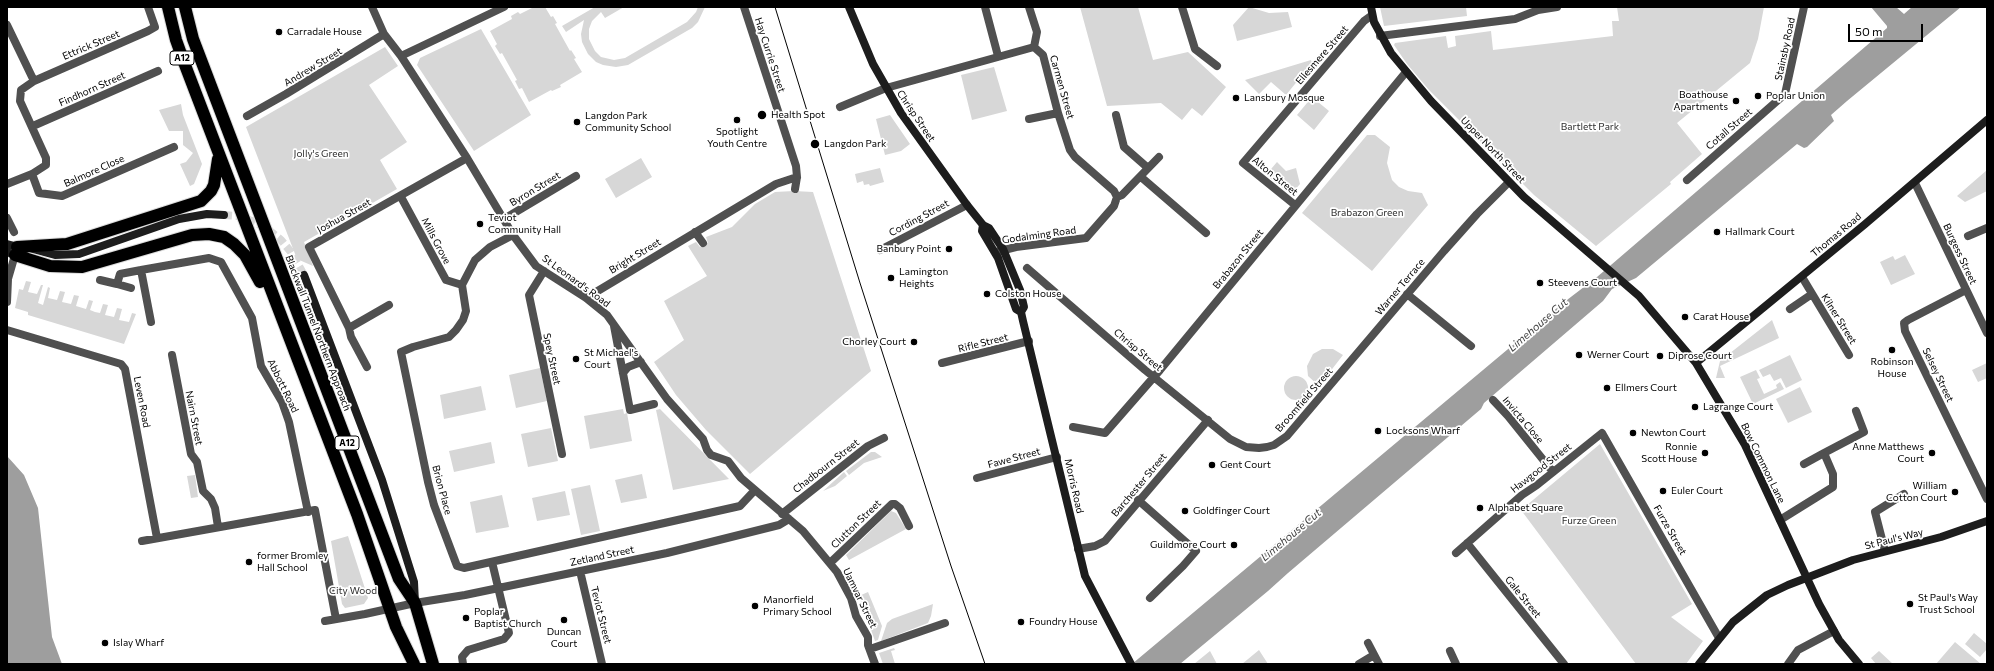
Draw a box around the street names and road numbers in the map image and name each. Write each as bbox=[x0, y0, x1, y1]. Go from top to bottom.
street label: Hay Currie Street bbox=[752, 16, 788, 94]
street label: Stainsby Road bbox=[1772, 16, 1798, 82]
street label: Ellesmere Street bbox=[1293, 23, 1351, 87]
street label: Ettrick Street bbox=[61, 28, 121, 62]
street label: Andrew Street bbox=[282, 45, 344, 89]
road number: A12 bbox=[170, 51, 194, 65]
street label: Carmen Street bbox=[1047, 54, 1077, 120]
street label: Findhorn Street bbox=[57, 69, 127, 109]
street label: Chrisp Street bbox=[894, 88, 938, 144]
street label: Cotall Street bbox=[1703, 106, 1755, 152]
street label: Upper North Street bbox=[1458, 114, 1528, 186]
street label: Balmore Close bbox=[62, 152, 126, 190]
street label: Alton Street bbox=[1250, 154, 1300, 198]
street label: Byron Street bbox=[507, 169, 563, 209]
street label: Joshua Street bbox=[315, 196, 373, 236]
street label: Cording Street bbox=[887, 197, 951, 239]
street label: Thomas Road bbox=[1808, 211, 1864, 259]
street label: Mills Grove bbox=[419, 216, 453, 266]
street label: Burgess Street bbox=[1941, 222, 1979, 286]
street label: Godalming Road bbox=[1001, 224, 1077, 246]
street label: Brabazon Street bbox=[1210, 227, 1266, 291]
street label: Bright Street bbox=[607, 236, 663, 276]
street label: St Leonard's Road bbox=[540, 252, 612, 310]
street label: Blackwall Tunnel Northern Approach bbox=[283, 253, 353, 413]
street label: Warner Terrace bbox=[1373, 256, 1427, 318]
street label: Kilner Street bbox=[1819, 292, 1859, 346]
street label: Chrisp Street bbox=[1111, 326, 1165, 374]
street label: Rifle Street bbox=[957, 331, 1009, 355]
street label: Spey Street bbox=[541, 332, 563, 386]
street label: Selsey Street bbox=[1920, 346, 1956, 404]
street label: Abbott Road bbox=[265, 357, 301, 415]
street label: Broomfield Street bbox=[1273, 365, 1335, 435]
street label: Leven Road bbox=[131, 375, 153, 429]
street label: Nairn Street bbox=[183, 390, 205, 446]
street label: Invicta Close bbox=[1500, 394, 1546, 446]
street label: Bow Common Lane bbox=[1738, 421, 1788, 505]
road number: A12 bbox=[335, 436, 359, 450]
street label: Chadbourn Street bbox=[790, 436, 862, 496]
street label: Hawgood Street bbox=[1508, 441, 1574, 495]
street label: Fawe Street bbox=[986, 445, 1042, 471]
street label: Barchester Street bbox=[1109, 451, 1169, 519]
street label: Morris Road bbox=[1062, 457, 1086, 515]
street label: Brion Place bbox=[430, 464, 454, 516]
street label: Clutton Street bbox=[828, 497, 884, 551]
street label: Furze Street bbox=[1651, 503, 1689, 557]
street label: St Paul's Way bbox=[1864, 526, 1924, 552]
street label: Zetland Street bbox=[569, 543, 635, 569]
street label: Uamvar Street bbox=[840, 566, 880, 630]
street label: Gale Street bbox=[1502, 574, 1544, 620]
street label: Teviot Street bbox=[588, 585, 614, 645]

